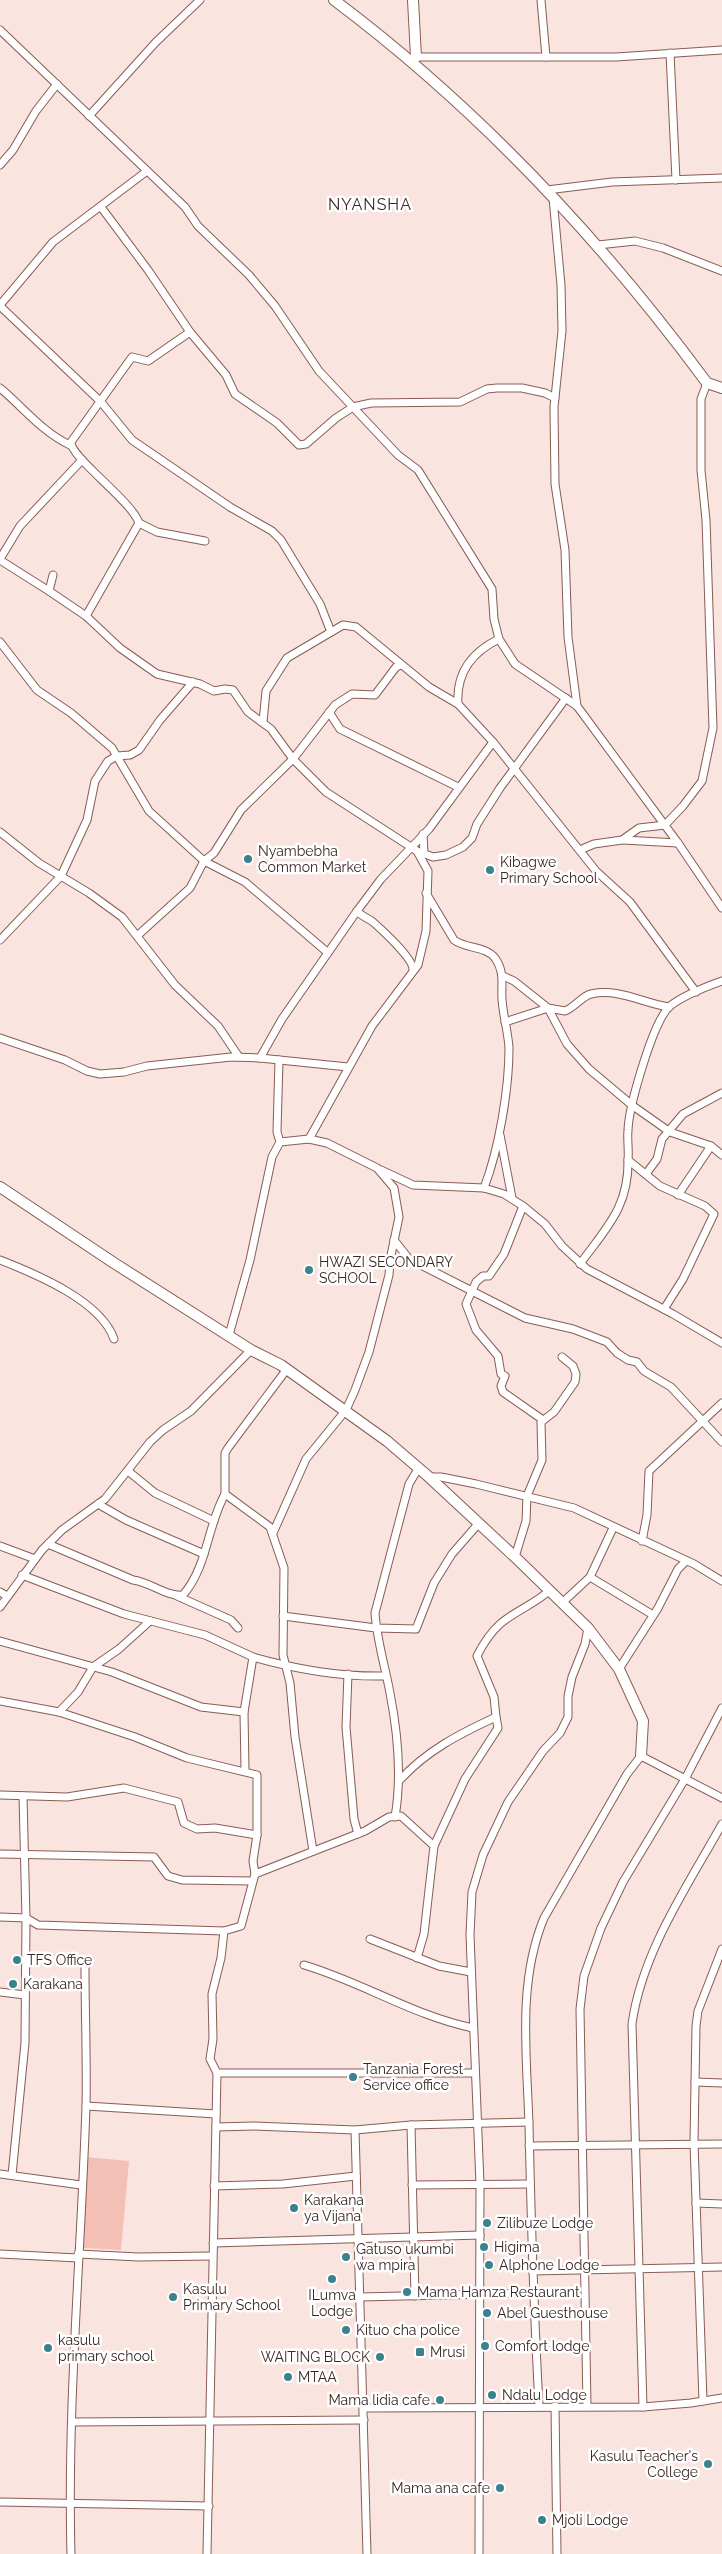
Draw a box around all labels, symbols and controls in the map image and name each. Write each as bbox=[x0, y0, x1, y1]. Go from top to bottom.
district label: NYANSHA bbox=[328, 195, 412, 214]
place label: Nyambebha Common Market bbox=[258, 843, 367, 875]
marker: Nyambebha Common Market bbox=[242, 853, 254, 865]
place label: Kibagwe Primary School bbox=[500, 854, 598, 886]
marker: Kibagwe Primary School bbox=[484, 864, 496, 876]
place label: HWAZI SECONDARY SCHOOL bbox=[319, 1254, 453, 1286]
marker: HWAZI SECONDARY SCHOOL bbox=[303, 1264, 315, 1276]
place label: TFS Office bbox=[27, 1952, 92, 1968]
marker: TFS Office bbox=[11, 1954, 23, 1966]
place label: Karakana bbox=[23, 1976, 83, 1992]
marker: Karakana bbox=[7, 1978, 19, 1990]
place label: Tanzania Forest Service office bbox=[363, 2061, 464, 2093]
marker: Tanzania Forest Service office bbox=[347, 2071, 359, 2083]
place label: Karakana ya Vijana bbox=[304, 2192, 364, 2224]
marker: Karakana ya Vijana bbox=[288, 2202, 300, 2214]
place label: Zilibuze Lodge bbox=[497, 2215, 593, 2231]
marker: Zilibuze Lodge bbox=[481, 2217, 493, 2229]
place label: Higima bbox=[494, 2239, 540, 2255]
place label: Gatuso ukumbi wa mpira bbox=[356, 2241, 454, 2273]
marker: Higima bbox=[478, 2241, 490, 2253]
marker: Gatuso ukumbi wa mpira bbox=[340, 2251, 352, 2263]
place label: Alphone Lodge bbox=[499, 2257, 599, 2273]
marker: Alphone Lodge bbox=[483, 2259, 495, 2271]
marker: ILumva Lodge bbox=[326, 2273, 338, 2285]
place label: Kasulu Primary School bbox=[183, 2281, 281, 2313]
place label: Mama Hamza Restaurant bbox=[417, 2284, 580, 2300]
marker: Mama Hamza Restaurant bbox=[401, 2286, 413, 2298]
place label: ILumva Lodge bbox=[308, 2287, 356, 2319]
marker: Kasulu Primary School bbox=[167, 2291, 179, 2303]
place label: Abel Guesthouse bbox=[497, 2305, 608, 2321]
marker: Abel Guesthouse bbox=[481, 2307, 493, 2319]
place label: Kituo cha police bbox=[356, 2322, 460, 2338]
marker: Kituo cha police bbox=[340, 2324, 352, 2336]
place label: kasulu primary school bbox=[58, 2332, 154, 2364]
place label: Comfort lodge bbox=[495, 2338, 589, 2354]
marker: Comfort lodge bbox=[479, 2340, 491, 2352]
marker: kasulu primary school bbox=[42, 2342, 54, 2354]
place label: Mrusi bbox=[430, 2344, 465, 2360]
marker: Mrusi bbox=[414, 2346, 426, 2358]
place label: WAITING BLOCK bbox=[261, 2349, 370, 2365]
marker: WAITING BLOCK bbox=[374, 2351, 386, 2363]
place label: MTAA bbox=[298, 2369, 337, 2385]
marker: MTAA bbox=[282, 2371, 294, 2383]
place label: Ndalu Lodge bbox=[502, 2387, 587, 2403]
marker: Ndalu Lodge bbox=[486, 2389, 498, 2401]
place label: Mama lidia cafe bbox=[328, 2392, 430, 2408]
marker: Mama lidia cafe bbox=[434, 2394, 446, 2406]
place label: Kasulu Teacher's College bbox=[590, 2448, 698, 2480]
marker: Kasulu Teacher's College bbox=[702, 2458, 714, 2470]
place label: Mama ana cafe bbox=[391, 2480, 490, 2496]
marker: Mama ana cafe bbox=[494, 2482, 506, 2494]
place label: Mjoli Lodge bbox=[552, 2512, 628, 2528]
marker: Mjoli Lodge bbox=[536, 2514, 548, 2526]

